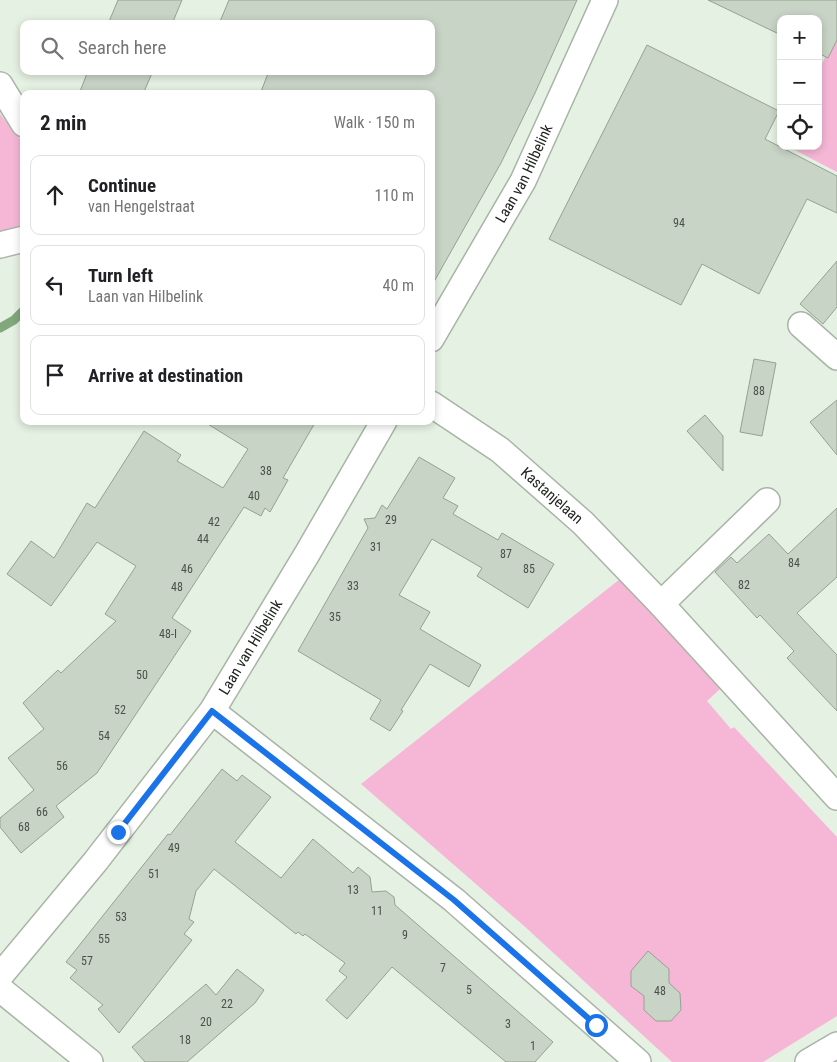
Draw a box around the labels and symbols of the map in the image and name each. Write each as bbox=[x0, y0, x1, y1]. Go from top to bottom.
street label: Laan van Hilbelink bbox=[492, 121, 557, 226]
house number: 94 bbox=[673, 216, 685, 230]
house number: 88 bbox=[753, 384, 765, 398]
house number: 38 bbox=[260, 464, 272, 478]
street label: Kastanjelaan bbox=[517, 464, 587, 528]
house number: 40 bbox=[248, 489, 260, 503]
house number: 29 bbox=[385, 513, 397, 527]
house number: 42 bbox=[208, 515, 220, 529]
house number: 44 bbox=[197, 532, 209, 546]
house number: 31 bbox=[370, 540, 382, 554]
house number: 87 bbox=[500, 547, 512, 561]
house number: 84 bbox=[788, 556, 800, 570]
house number: 46 bbox=[181, 562, 193, 576]
house number: 85 bbox=[523, 562, 535, 576]
house number: 82 bbox=[738, 578, 750, 592]
house number: 33 bbox=[347, 579, 359, 593]
house number: 48 bbox=[171, 580, 183, 594]
street label: Laan van Hilbelink bbox=[215, 596, 286, 698]
house number: 35 bbox=[329, 610, 341, 624]
house number: 48-I bbox=[159, 627, 177, 641]
house number: 50 bbox=[136, 668, 148, 682]
house number: 52 bbox=[114, 703, 126, 717]
house number: 54 bbox=[98, 729, 110, 743]
house number: 56 bbox=[56, 759, 68, 773]
house number: 66 bbox=[36, 805, 48, 819]
house number: 68 bbox=[18, 820, 30, 834]
route end bbox=[107, 821, 130, 844]
house number: 49 bbox=[168, 841, 180, 855]
house number: 51 bbox=[148, 867, 160, 881]
house number: 13 bbox=[347, 883, 359, 897]
house number: 11 bbox=[371, 904, 383, 918]
house number: 53 bbox=[115, 910, 127, 924]
house number: 9 bbox=[402, 928, 408, 942]
house number: 55 bbox=[98, 932, 110, 946]
house number: 57 bbox=[81, 954, 93, 968]
house number: 7 bbox=[440, 961, 446, 975]
house number: 5 bbox=[466, 983, 472, 997]
house number: 48 bbox=[654, 984, 666, 998]
house number: 22 bbox=[221, 997, 233, 1011]
route start bbox=[585, 1014, 608, 1037]
house number: 20 bbox=[200, 1015, 212, 1029]
house number: 3 bbox=[505, 1017, 511, 1031]
house number: 18 bbox=[179, 1033, 191, 1047]
house number: 1 bbox=[530, 1039, 536, 1053]

